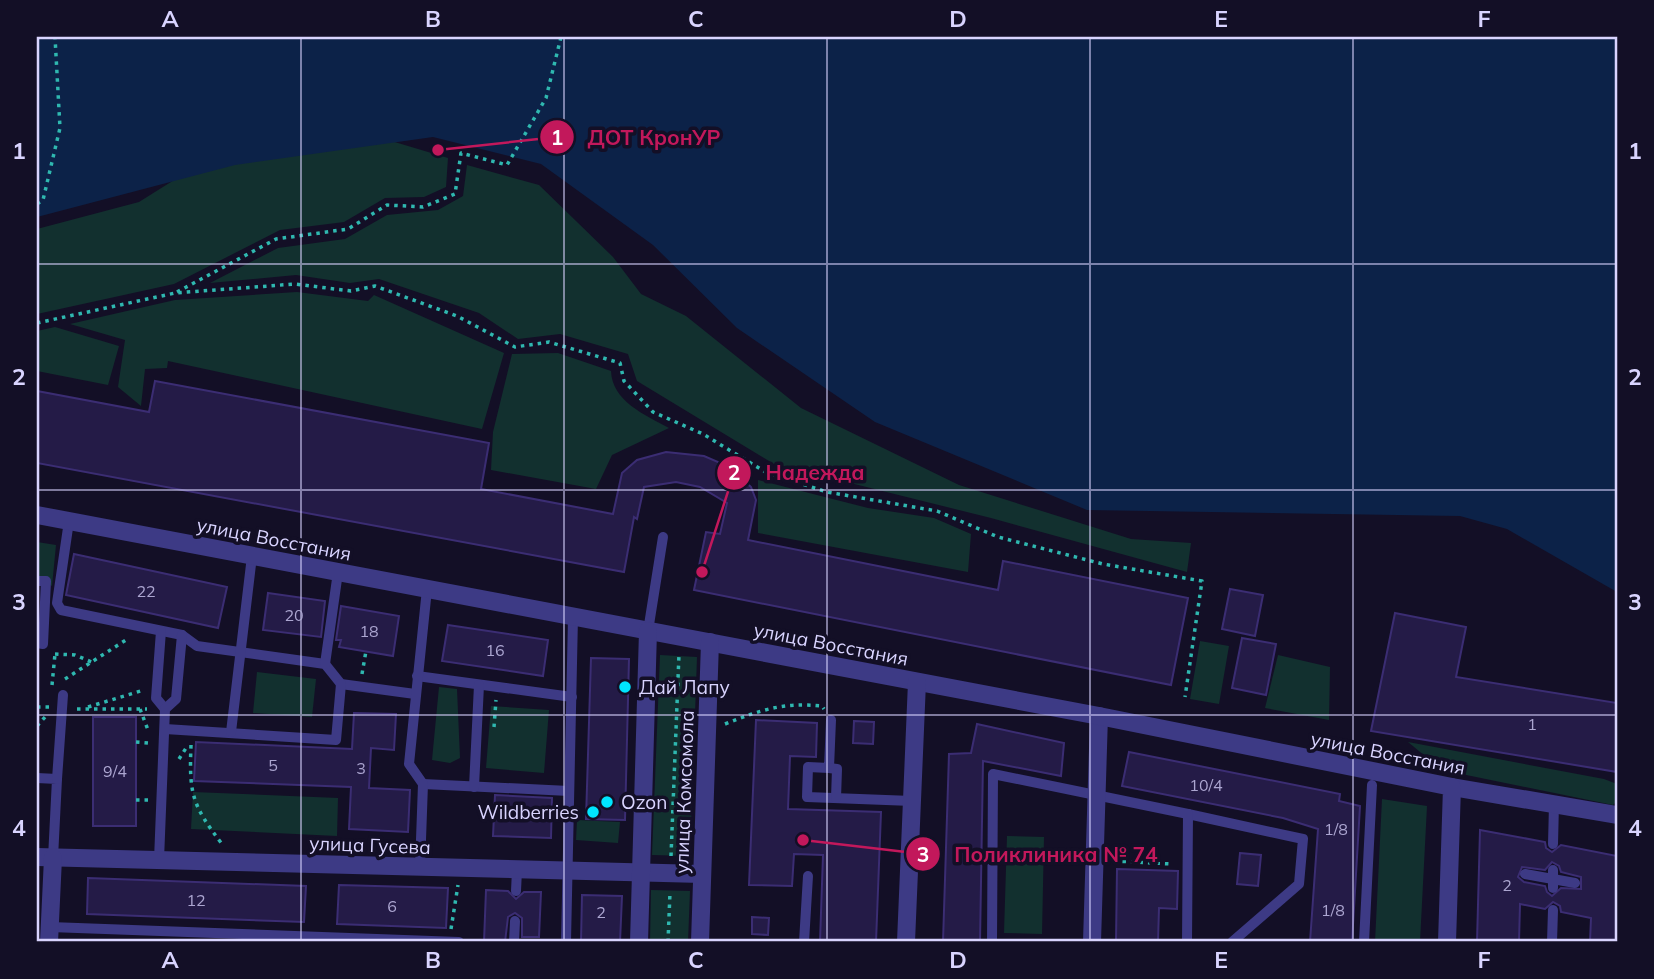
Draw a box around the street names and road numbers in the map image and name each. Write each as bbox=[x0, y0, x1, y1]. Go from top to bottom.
street label: улица Восстания bbox=[195, 512, 353, 566]
street label: улица Восстания bbox=[752, 617, 910, 671]
street label: улица Комсомола bbox=[669, 710, 699, 874]
street label: улица Восстания bbox=[1309, 726, 1467, 780]
street label: улица Гусева bbox=[309, 831, 431, 859]

